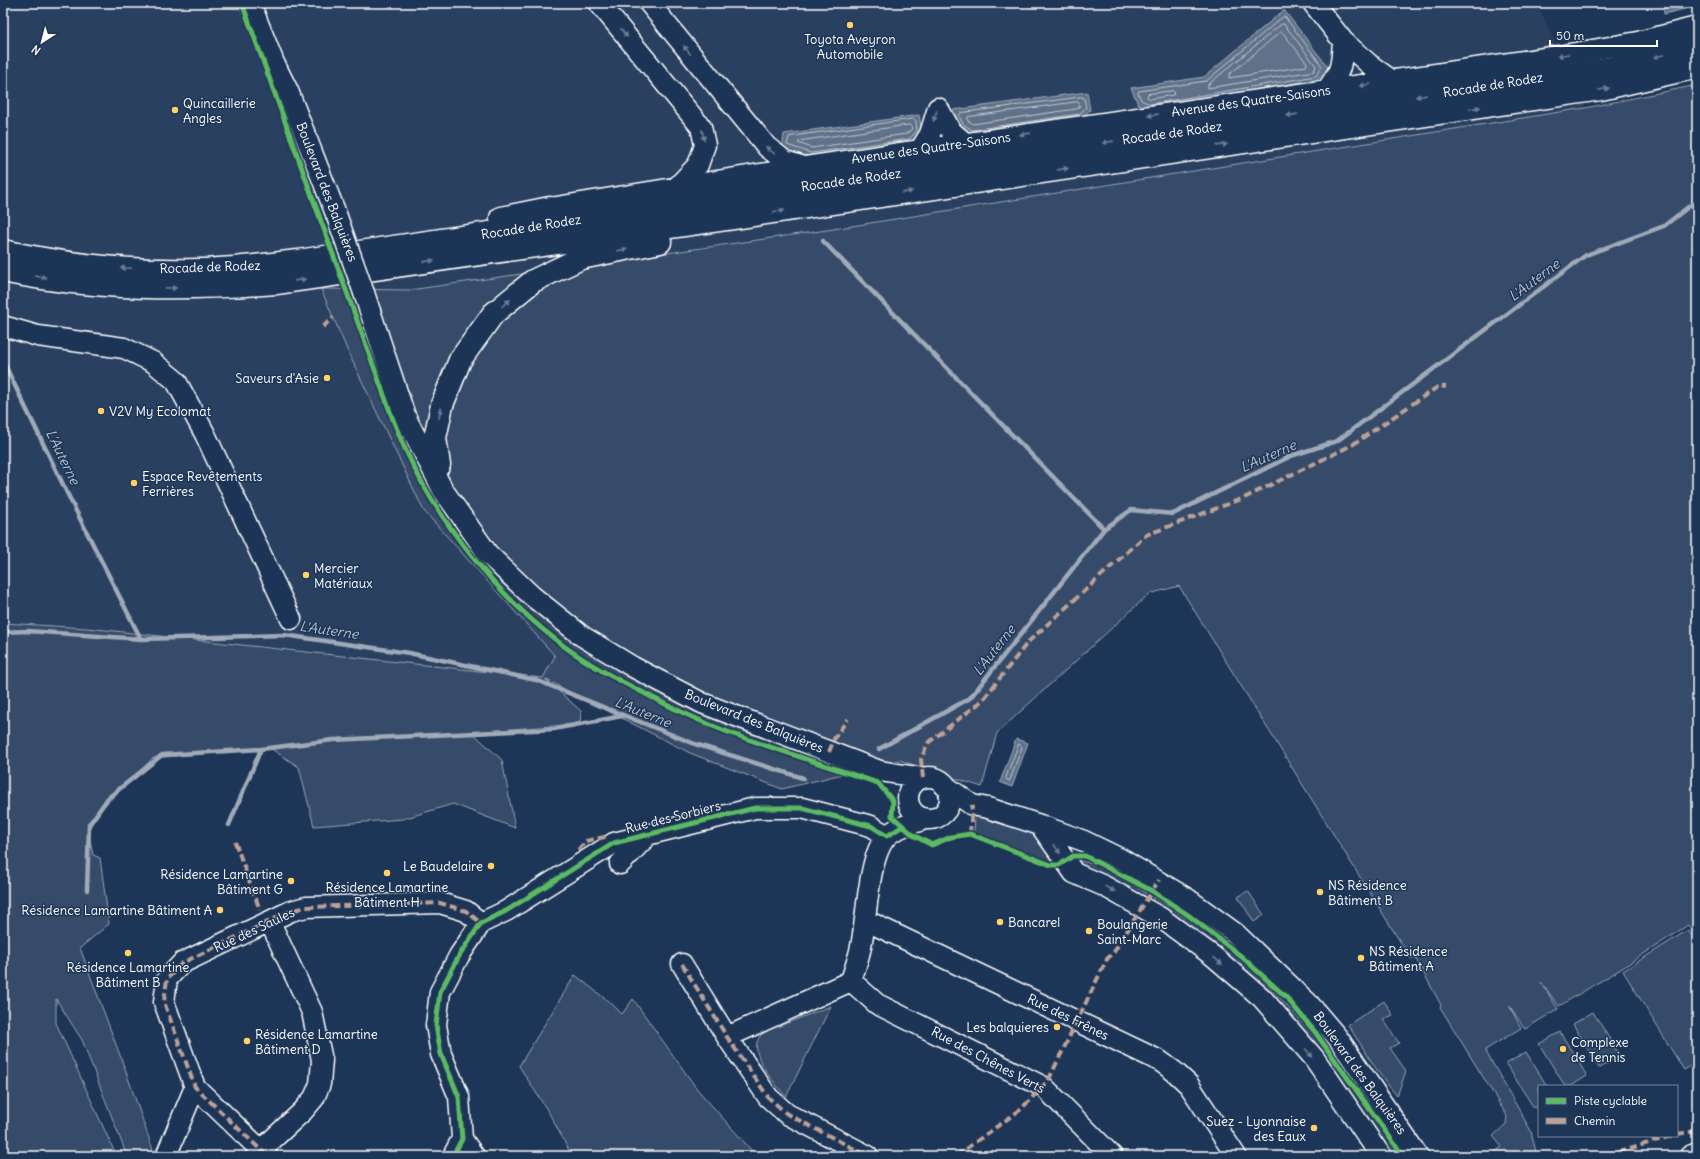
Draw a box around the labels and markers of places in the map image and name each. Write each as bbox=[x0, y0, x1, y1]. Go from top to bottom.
marker: Toyota Aveyron Automobile bbox=[845, 20, 855, 30]
place label: Toyota Aveyron Automobile bbox=[804, 31, 896, 63]
place label: Quincaillerie Angles bbox=[183, 95, 256, 127]
marker: Quincaillerie Angles bbox=[170, 105, 180, 115]
place label: Saveurs d'Asie bbox=[235, 370, 319, 387]
marker: Saveurs d'Asie bbox=[322, 373, 332, 383]
place label: V2V My Ecolomat bbox=[109, 403, 212, 420]
marker: V2V My Ecolomat bbox=[96, 406, 106, 416]
place label: Espace Revêtements Ferrières bbox=[142, 468, 263, 500]
marker: Espace Revêtements Ferrières bbox=[129, 478, 139, 488]
place label: Mercier Matériaux bbox=[314, 560, 373, 592]
marker: Mercier Matériaux bbox=[301, 570, 311, 580]
place label: Le Baudelaire bbox=[403, 858, 483, 875]
marker: Le Baudelaire bbox=[486, 861, 496, 871]
place label: Résidence Lamartine Bâtiment G bbox=[160, 866, 283, 898]
marker: Résidence Lamartine Bâtiment H bbox=[382, 868, 392, 878]
marker: Résidence Lamartine Bâtiment G bbox=[286, 876, 296, 886]
place label: NS Résidence Bâtiment B bbox=[1328, 877, 1407, 909]
place label: Résidence Lamartine Bâtiment H bbox=[326, 879, 448, 911]
marker: NS Résidence Bâtiment B bbox=[1315, 887, 1325, 897]
place label: Résidence Lamartine Bâtiment A bbox=[21, 902, 212, 919]
marker: Résidence Lamartine Bâtiment A bbox=[215, 905, 225, 915]
place label: Bancarel bbox=[1008, 914, 1060, 931]
place label: Boulangerie Saint-Marc bbox=[1097, 916, 1168, 948]
marker: Bancarel bbox=[995, 917, 1005, 927]
marker: Boulangerie Saint-Marc bbox=[1084, 926, 1094, 936]
place label: NS Résidence Bâtiment A bbox=[1369, 943, 1448, 975]
marker: Résidence Lamartine Bâtiment B bbox=[123, 948, 133, 958]
marker: NS Résidence Bâtiment A bbox=[1356, 953, 1366, 963]
place label: Résidence Lamartine Bâtiment B bbox=[67, 959, 189, 991]
place label: Les balquieres bbox=[966, 1019, 1049, 1036]
marker: Les balquieres bbox=[1052, 1022, 1062, 1032]
place label: Résidence Lamartine Bâtiment D bbox=[255, 1026, 378, 1058]
place label: Complexe de Tennis bbox=[1571, 1034, 1628, 1066]
marker: Résidence Lamartine Bâtiment D bbox=[242, 1036, 252, 1046]
marker: Complexe de Tennis bbox=[1558, 1044, 1568, 1054]
place label: Suez - Lyonnaise des Eaux bbox=[1206, 1113, 1307, 1145]
marker: Suez - Lyonnaise des Eaux bbox=[1309, 1123, 1319, 1133]

